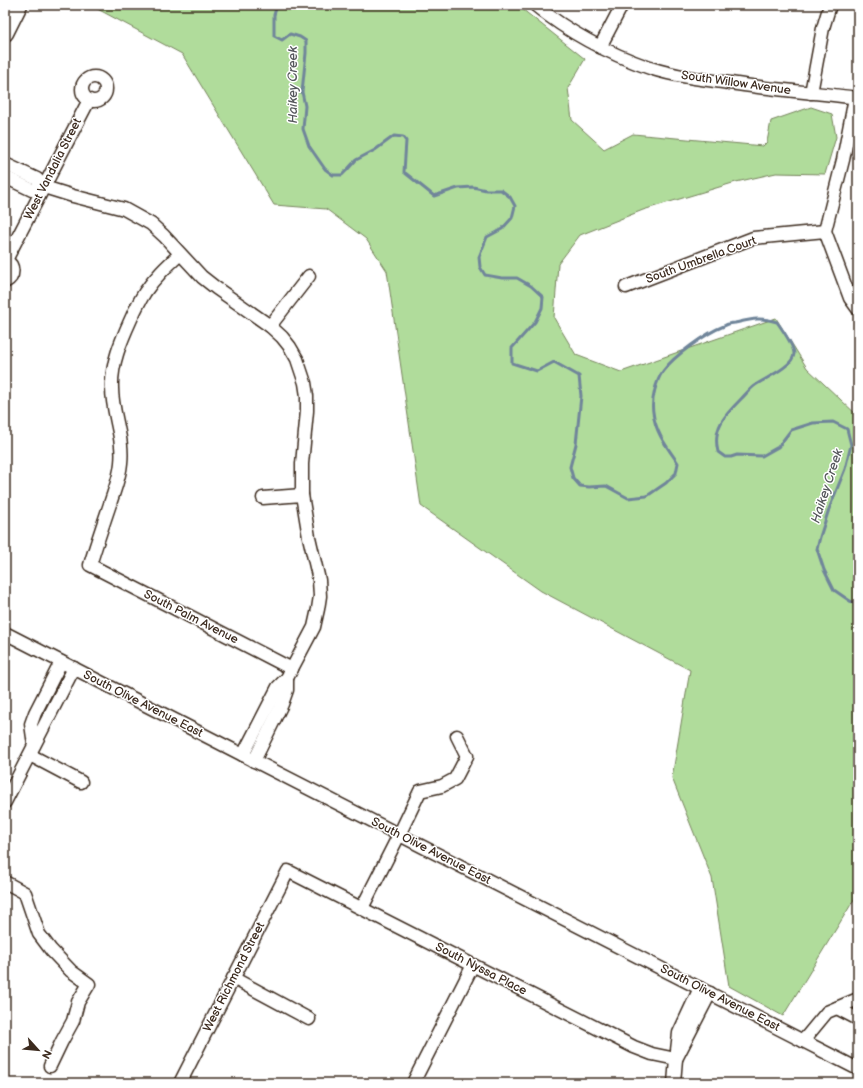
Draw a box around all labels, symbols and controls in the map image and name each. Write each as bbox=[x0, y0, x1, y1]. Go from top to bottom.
water label: Haikey Creek bbox=[285, 46, 301, 124]
street label: South Willow Avenue bbox=[680, 68, 792, 98]
street label: West Vandalia Street bbox=[21, 116, 85, 222]
street label: South Umbrella Court bbox=[644, 233, 759, 287]
water label: Haikey Creek bbox=[807, 446, 847, 525]
street label: South Palm Avenue bbox=[141, 587, 241, 647]
street label: South Olive Avenue East bbox=[81, 667, 206, 741]
street label: South Olive Avenue East bbox=[369, 814, 494, 888]
street label: West Richmond Street bbox=[200, 919, 268, 1034]
street label: South Nyssa Place bbox=[433, 939, 529, 999]
street label: South Olive Avenue East bbox=[658, 961, 783, 1035]
north arrow bbox=[18, 1030, 58, 1070]
text: N bbox=[39, 1048, 54, 1061]

